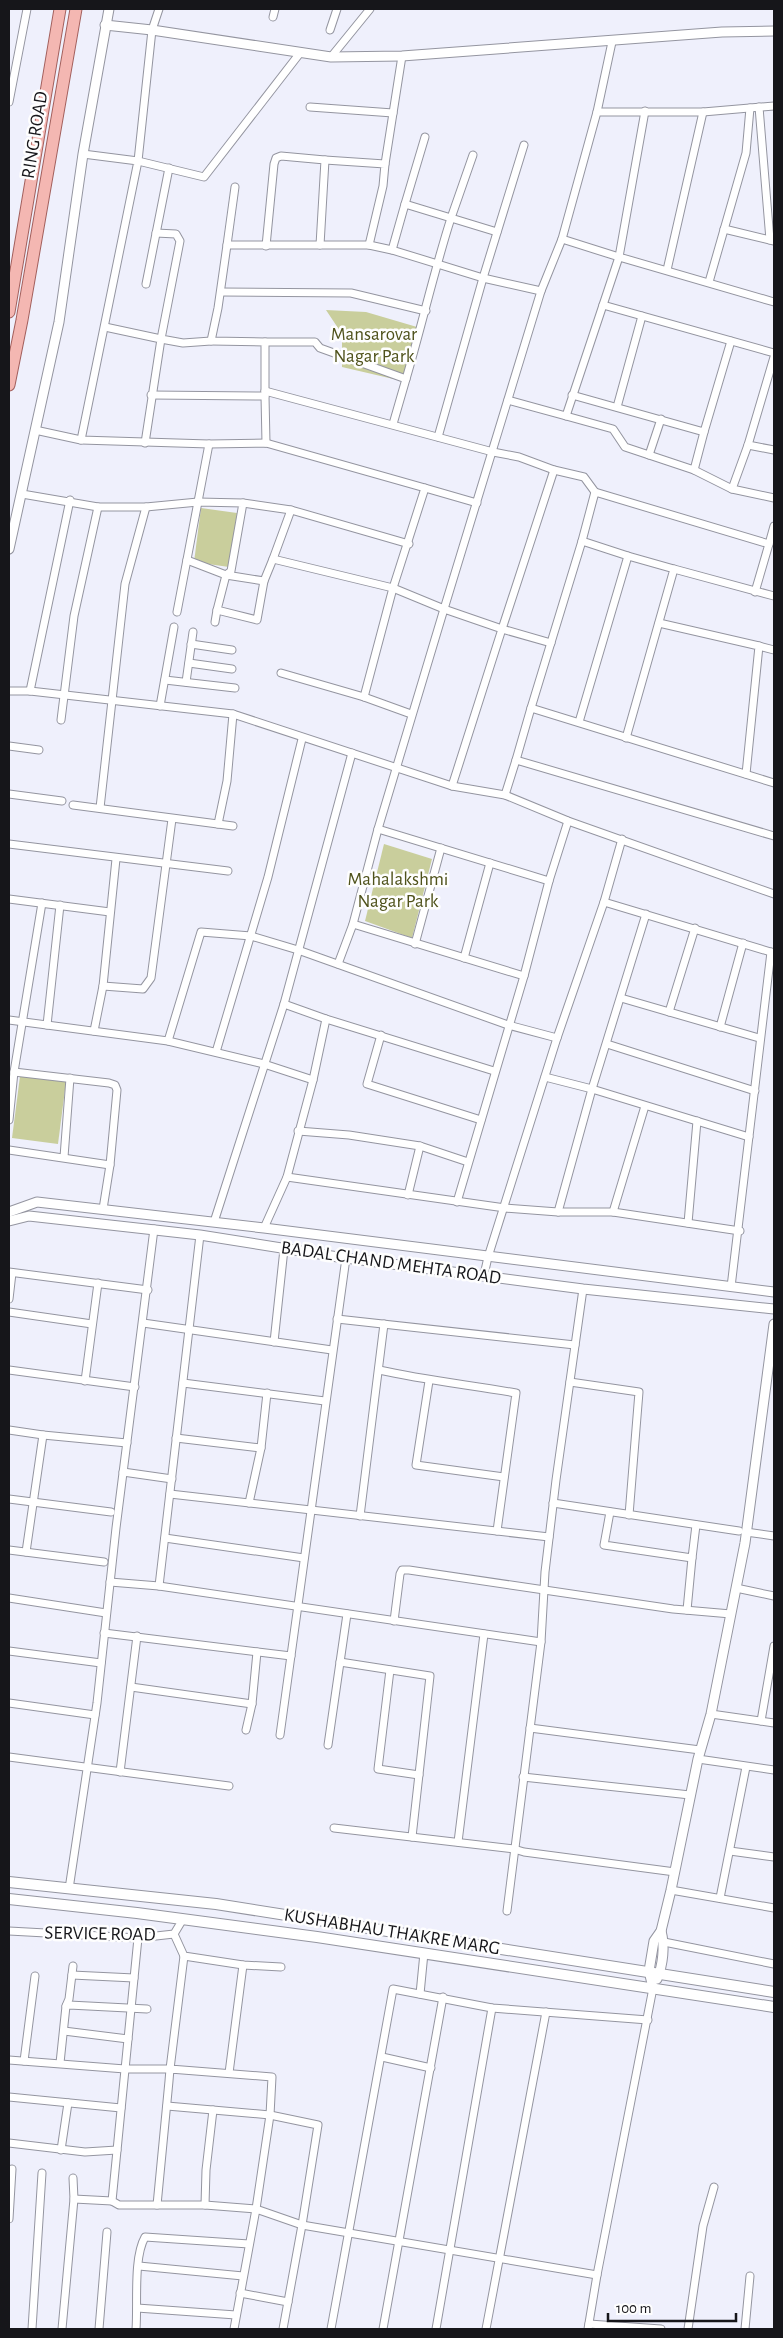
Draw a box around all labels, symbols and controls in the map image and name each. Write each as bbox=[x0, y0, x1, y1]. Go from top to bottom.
street label: RING ROAD bbox=[19, 90, 51, 180]
park label: Mansarovar Nagar Park bbox=[331, 325, 417, 366]
park label: Mahalakshmi Nagar Park bbox=[348, 870, 448, 911]
street label: BADAL CHAND MEHTA ROAD bbox=[280, 1238, 502, 1288]
street label: KUSHABHAU THAKRE MARG bbox=[283, 1906, 501, 1958]
street label: SERVICE ROAD bbox=[44, 1924, 156, 1944]
scale bar bbox=[608, 2290, 736, 2322]
text: 100 m bbox=[616, 2301, 651, 2316]

